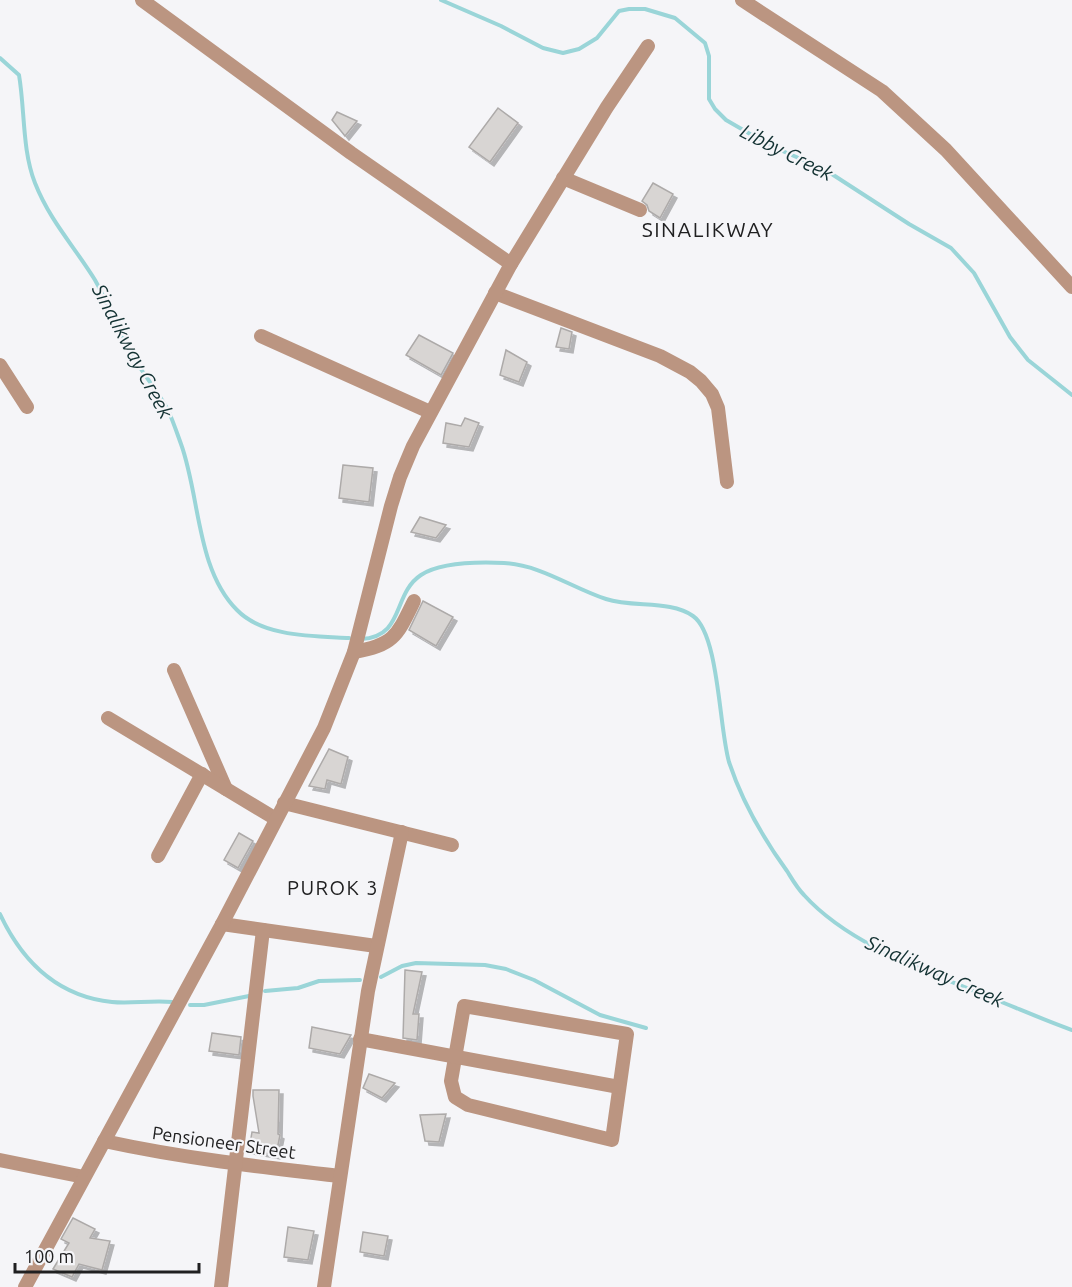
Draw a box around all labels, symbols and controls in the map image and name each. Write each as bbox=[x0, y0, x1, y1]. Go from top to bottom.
water label: Libby Creek bbox=[737, 119, 838, 186]
district label: SINALIKWAY bbox=[642, 217, 774, 241]
water label: Sinalikway Creek bbox=[87, 279, 178, 423]
district label: PUROK 3 bbox=[287, 876, 379, 899]
water label: Sinalikway Creek bbox=[861, 930, 1008, 1012]
street label: Pensioneer Street bbox=[151, 1122, 297, 1162]
scale bar bbox=[15, 1236, 200, 1274]
text: 100 m bbox=[24, 1246, 74, 1266]

